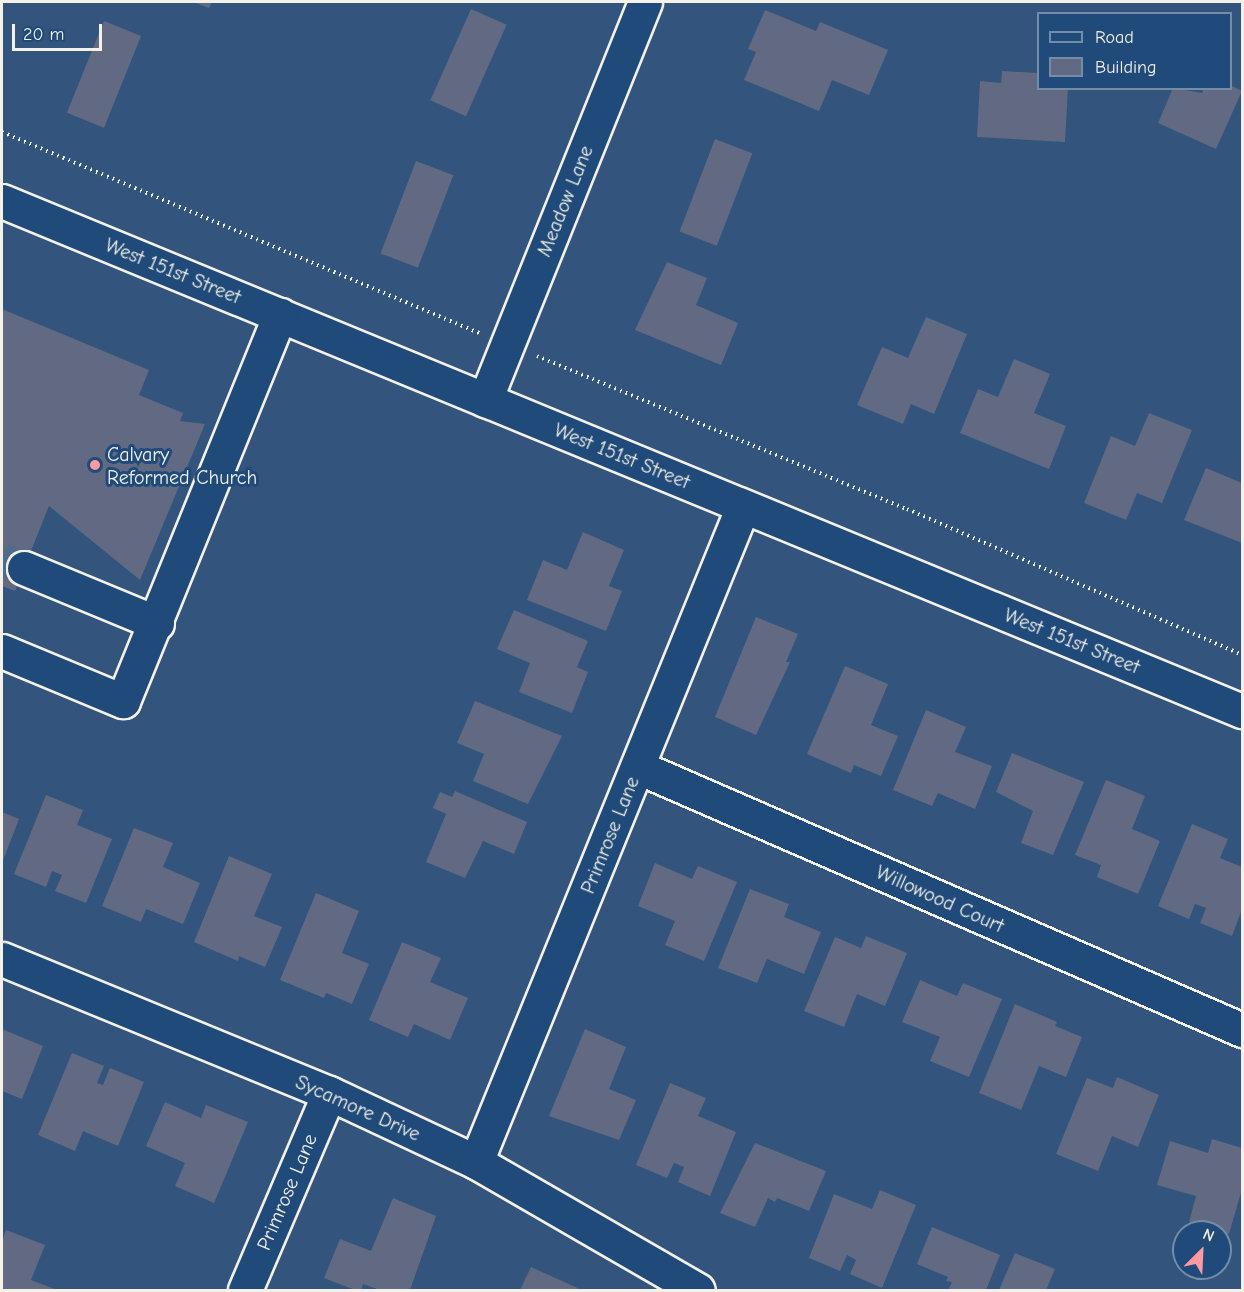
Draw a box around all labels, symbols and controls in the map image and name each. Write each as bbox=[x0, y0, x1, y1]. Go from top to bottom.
scale bar bbox=[15, 12, 105, 50]
legend bbox=[1037, 12, 1232, 90]
text: 20 m bbox=[23, 24, 64, 45]
text: Road bbox=[1095, 27, 1134, 48]
text: Building bbox=[1095, 57, 1157, 78]
street label: Meadow Lane bbox=[532, 142, 598, 260]
street label: West 151st Street bbox=[102, 233, 244, 309]
street label: West 151st Street bbox=[551, 418, 693, 494]
place label: Calvary Reformed Church bbox=[107, 442, 257, 489]
marker: Calvary Reformed Church bbox=[88, 458, 102, 472]
street label: West 151st Street bbox=[1001, 603, 1143, 679]
street label: Primrose Lane bbox=[576, 773, 644, 897]
street label: Willowood Court bbox=[872, 860, 1008, 938]
street label: Sycamore Drive bbox=[292, 1070, 424, 1146]
street label: Primrose Lane bbox=[252, 1130, 322, 1254]
north arrow bbox=[1172, 1220, 1232, 1280]
text: N bbox=[1200, 1225, 1217, 1246]

